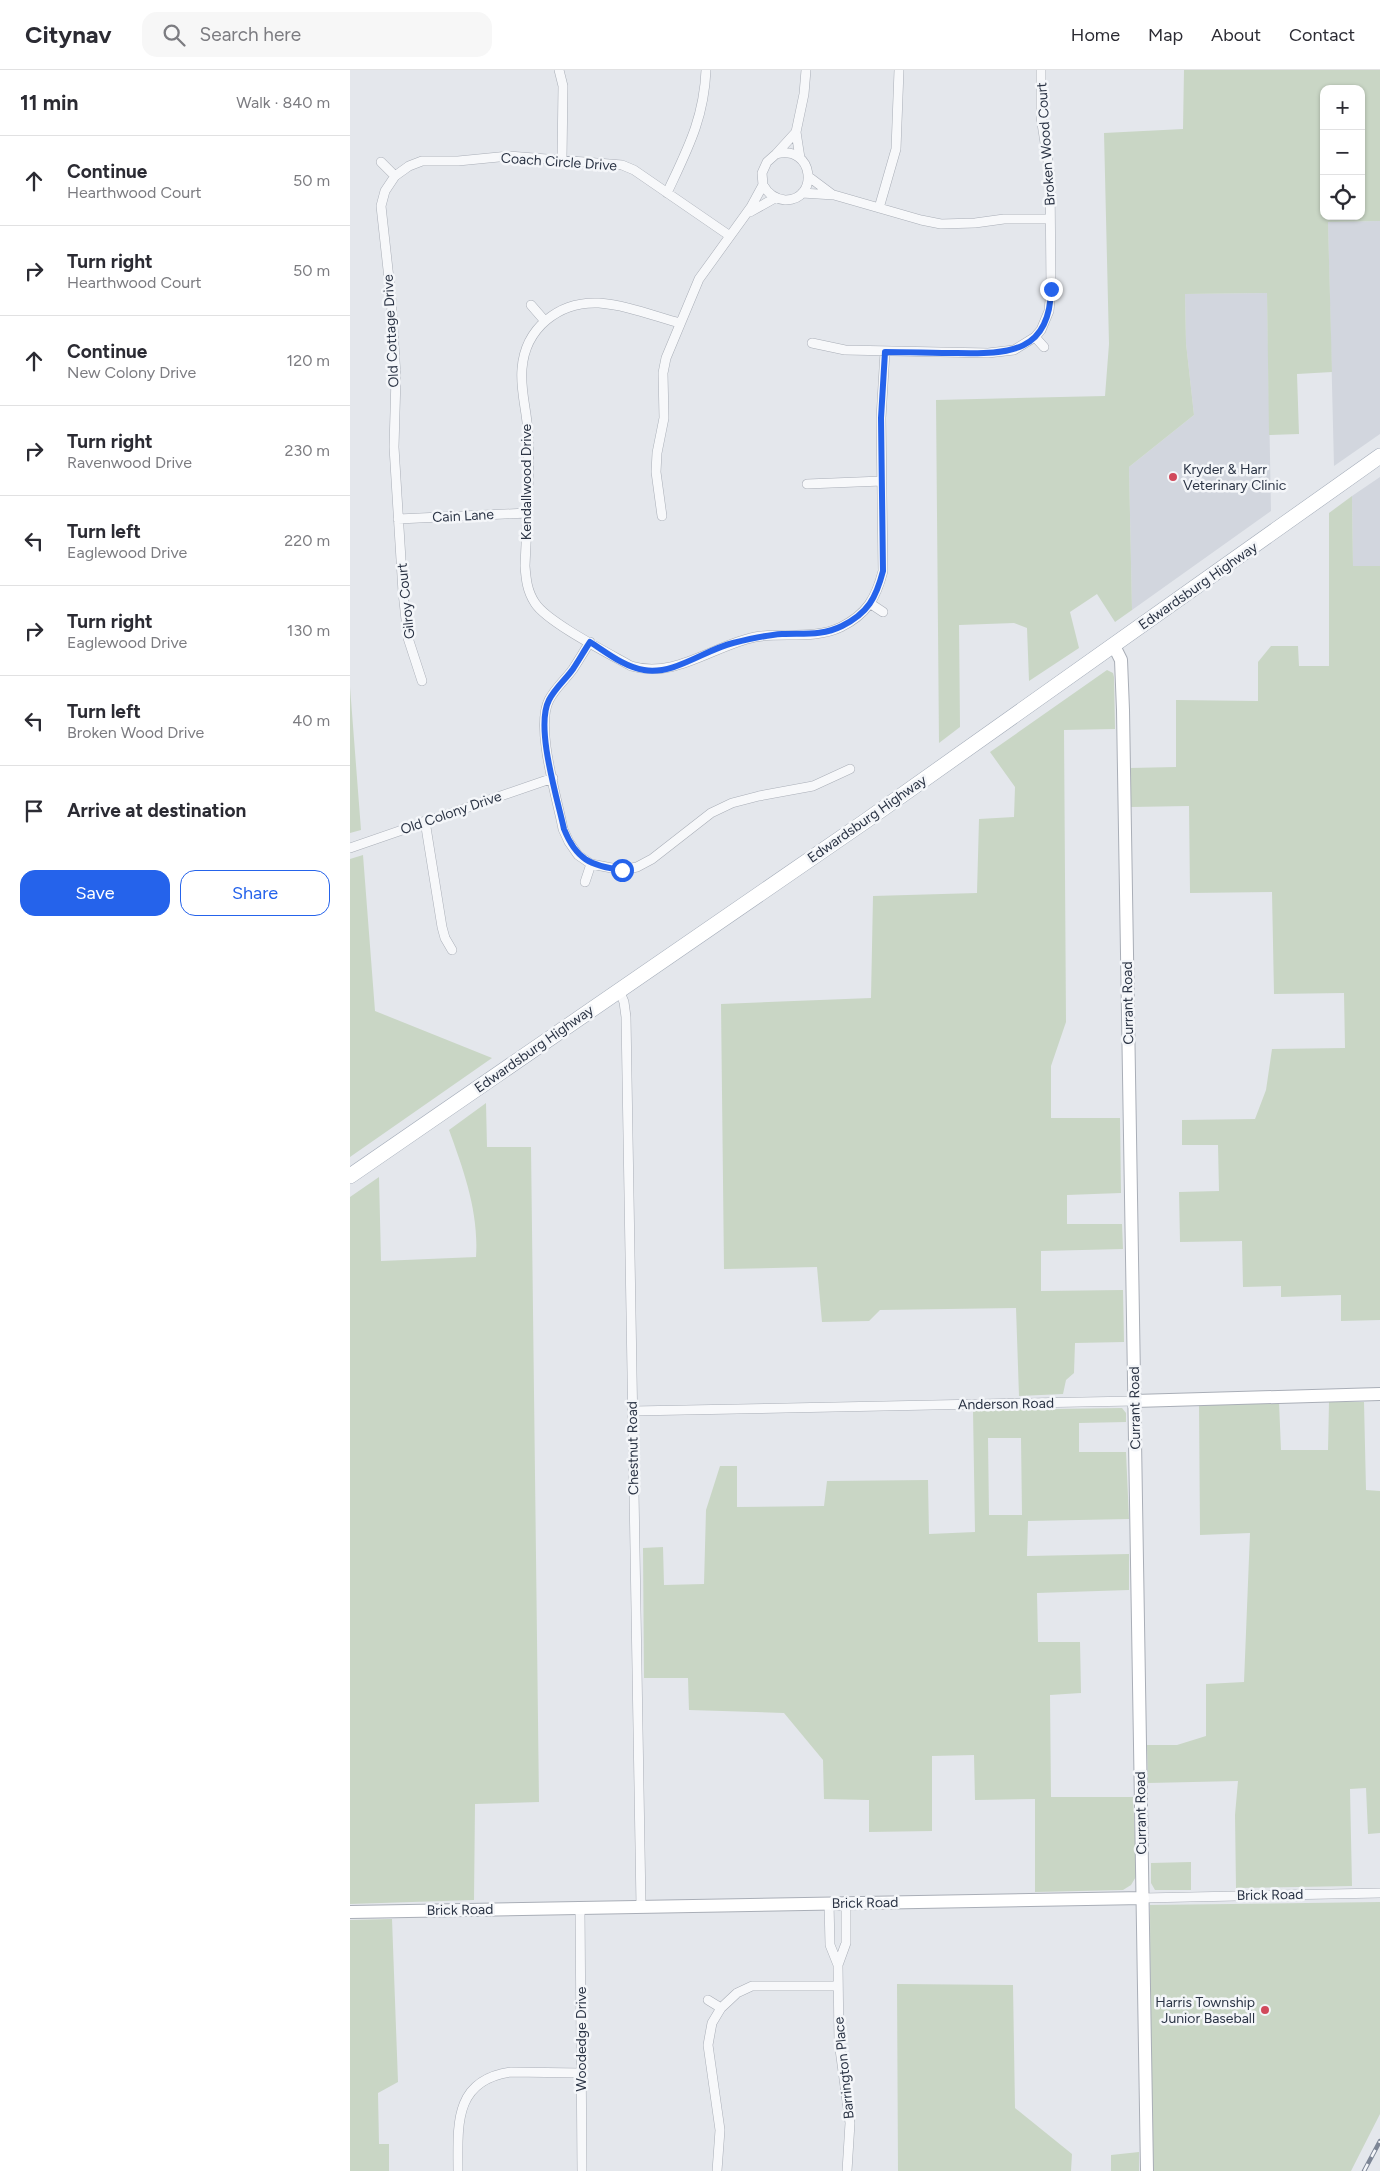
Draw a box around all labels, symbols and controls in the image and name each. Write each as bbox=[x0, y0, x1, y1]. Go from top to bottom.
search box bbox=[142, 12, 492, 57]
text: Citynav bbox=[25, 20, 112, 49]
icon: search bbox=[160, 21, 188, 49]
text: Search here bbox=[200, 23, 301, 46]
text: Home bbox=[1071, 24, 1120, 46]
text: Map bbox=[1148, 24, 1183, 46]
text: About bbox=[1211, 24, 1261, 46]
text: Contact bbox=[1289, 24, 1355, 46]
street label: Broken Wood Court bbox=[1033, 82, 1059, 206]
map controls bbox=[1320, 85, 1365, 220]
button: + bbox=[1320, 85, 1365, 130]
text: 11 min bbox=[20, 90, 78, 115]
text: Walk · 840 m bbox=[236, 93, 330, 112]
button: − bbox=[1320, 130, 1365, 175]
street label: Coach Circle Drive bbox=[500, 149, 618, 175]
text: Continue bbox=[67, 160, 147, 183]
icon: ahead bbox=[20, 167, 48, 195]
text: 50 m bbox=[293, 171, 330, 190]
button: locate bbox=[1320, 175, 1365, 220]
text: Hearthwood Court bbox=[67, 183, 202, 202]
text: Turn right bbox=[67, 250, 153, 273]
icon: right bbox=[20, 257, 48, 285]
text: 50 m bbox=[293, 261, 330, 280]
text: Hearthwood Court bbox=[67, 273, 202, 292]
street label: Old Cottage Drive bbox=[380, 274, 402, 388]
route end bbox=[1040, 278, 1063, 301]
text: Continue bbox=[67, 340, 147, 363]
icon: ahead bbox=[20, 347, 48, 375]
text: 120 m bbox=[287, 351, 330, 370]
text: New Colony Drive bbox=[67, 363, 196, 382]
street label: Kendallwood Drive bbox=[518, 423, 535, 540]
text: Turn right bbox=[67, 430, 153, 453]
icon: right bbox=[20, 437, 48, 465]
text: 230 m bbox=[285, 441, 330, 460]
text: Ravenwood Drive bbox=[67, 453, 192, 472]
place label: Kryder & Harr Veterinary Clinic bbox=[1183, 461, 1287, 494]
marker: Kryder & Harr Veterinary Clinic bbox=[1167, 471, 1179, 483]
street label: Cain Lane bbox=[432, 506, 495, 526]
text: Turn left bbox=[67, 520, 141, 543]
icon: left bbox=[20, 527, 48, 555]
text: 220 m bbox=[284, 531, 330, 550]
street label: Edwardsburg Highway bbox=[1135, 538, 1261, 633]
text: Eaglewood Drive bbox=[67, 543, 187, 562]
street label: Gilroy Court bbox=[394, 562, 418, 640]
text: Turn right bbox=[67, 610, 153, 633]
icon: right bbox=[20, 617, 48, 645]
text: 130 m bbox=[287, 621, 330, 640]
text: Eaglewood Drive bbox=[67, 633, 187, 652]
text: Turn left bbox=[67, 700, 141, 723]
icon: left bbox=[20, 707, 48, 735]
text: 40 m bbox=[292, 711, 330, 730]
text: Broken Wood Drive bbox=[67, 723, 204, 742]
street label: Edwardsburg Highway bbox=[804, 771, 930, 866]
street label: Old Colony Drive bbox=[398, 788, 504, 838]
icon: arrive bbox=[20, 797, 48, 825]
text: Arrive at destination bbox=[67, 799, 246, 822]
route start bbox=[611, 859, 634, 882]
button: Save bbox=[20, 870, 170, 916]
button: Share bbox=[180, 870, 330, 916]
street label: Currant Road bbox=[1119, 961, 1137, 1045]
street label: Edwardsburg Highway bbox=[471, 1001, 597, 1096]
street label: Currant Road bbox=[1126, 1366, 1144, 1450]
street label: Anderson Road bbox=[958, 1395, 1054, 1413]
street label: Chestnut Road bbox=[624, 1401, 642, 1495]
street label: Currant Road bbox=[1132, 1771, 1150, 1855]
street label: Brick Road bbox=[1237, 1886, 1303, 1904]
street label: Brick Road bbox=[832, 1894, 898, 1912]
street label: Brick Road bbox=[427, 1901, 493, 1919]
street label: Woodedge Drive bbox=[573, 1986, 590, 2091]
place label: Harris Township Junior Baseball bbox=[1155, 1994, 1255, 2027]
marker: Harris Township Junior Baseball bbox=[1259, 2004, 1271, 2016]
street label: Barrington Place bbox=[830, 2016, 858, 2120]

